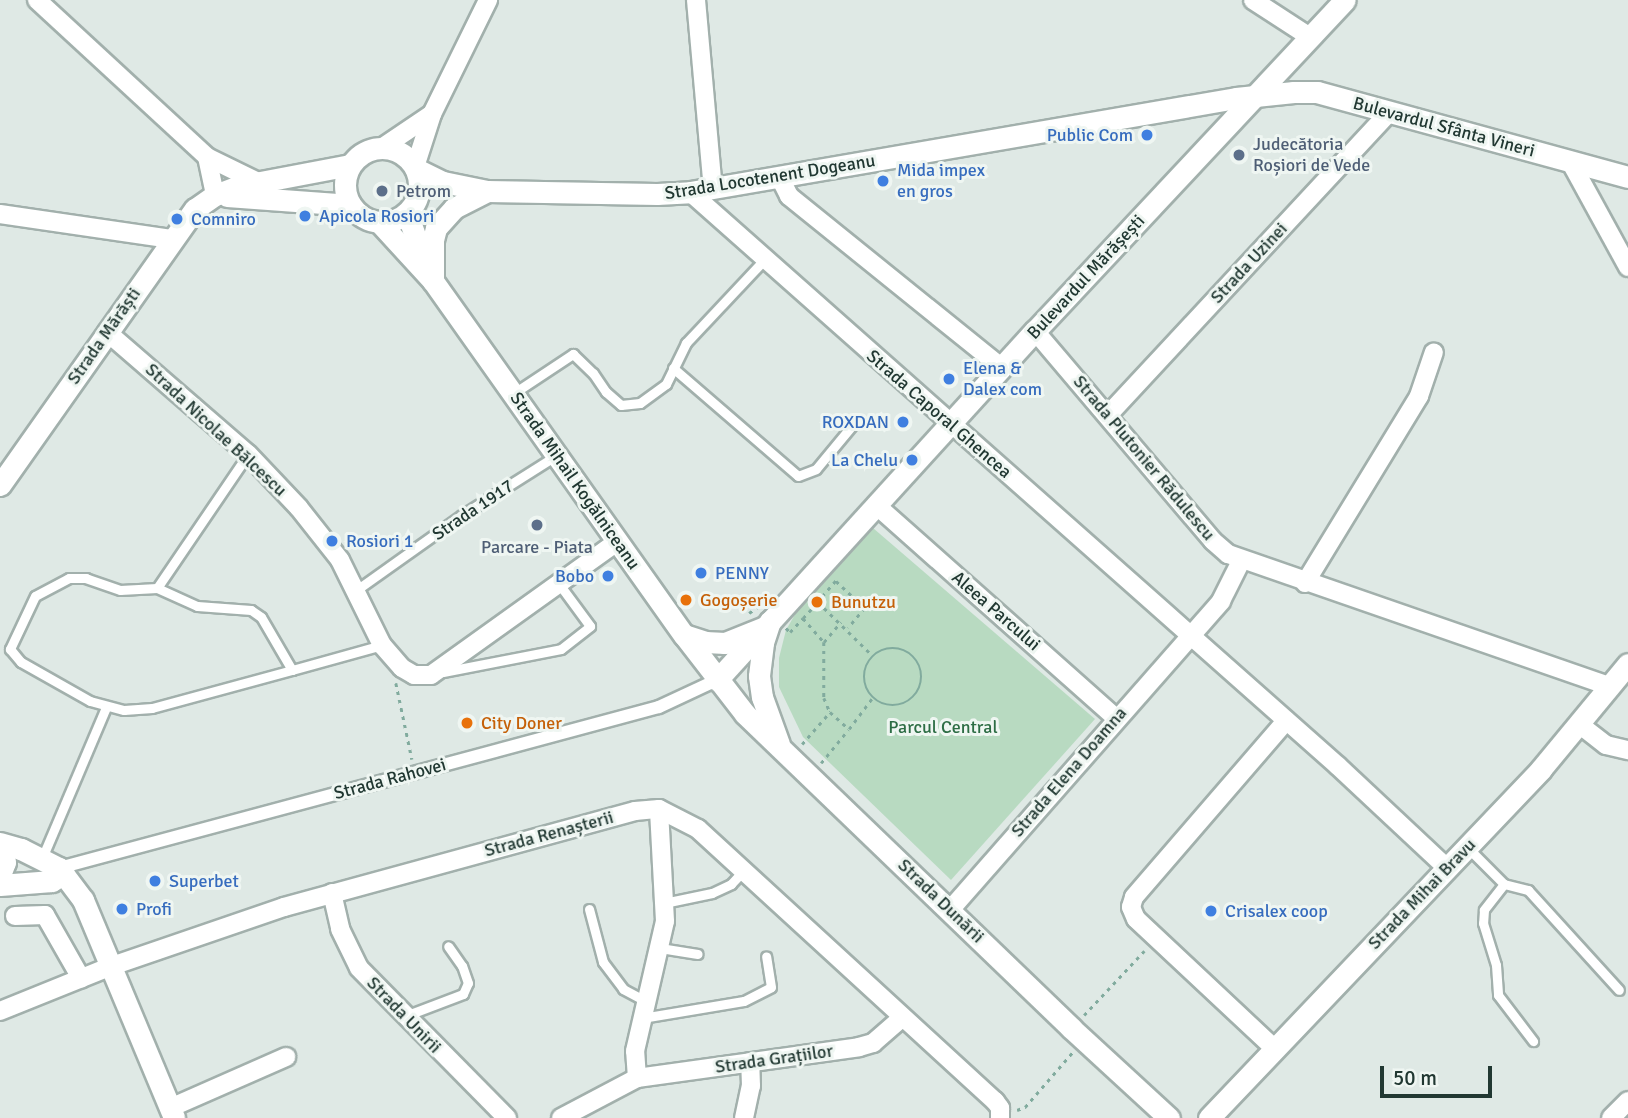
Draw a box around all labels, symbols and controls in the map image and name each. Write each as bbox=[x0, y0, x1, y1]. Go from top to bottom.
street label: Bulevardul Sfânta Vineri bbox=[1351, 92, 1537, 162]
place label: Public Com bbox=[1047, 124, 1133, 146]
marker: Public Com bbox=[1139, 127, 1155, 143]
place label: Judecătoria Roșiori de Vede bbox=[1253, 134, 1370, 176]
marker: Judecătoria Roșiori de Vede bbox=[1231, 147, 1247, 163]
street label: Strada Locotenent Dogeanu bbox=[663, 150, 877, 204]
place label: Mida impex en gros bbox=[897, 160, 985, 202]
marker: Mida impex en gros bbox=[875, 173, 891, 189]
place label: Petrom bbox=[396, 180, 451, 202]
marker: Petrom bbox=[374, 183, 390, 199]
place label: Apicola Rosiori bbox=[319, 205, 434, 227]
place label: Comniro bbox=[191, 208, 256, 230]
marker: Apicola Rosiori bbox=[297, 208, 313, 224]
street label: Bulevardul Mărășești bbox=[1023, 210, 1149, 344]
marker: Comniro bbox=[169, 211, 185, 227]
street label: Strada Uzinei bbox=[1206, 218, 1292, 308]
street label: Strada Mărăști bbox=[63, 284, 145, 388]
street label: Strada Caporal Ghencea bbox=[862, 345, 1016, 483]
place label: Elena & Dalex com bbox=[963, 358, 1042, 400]
street label: Strada Nicolae Bălcescu bbox=[141, 359, 291, 501]
marker: Elena & Dalex com bbox=[941, 371, 957, 387]
street label: Strada Plutonier Rădulescu bbox=[1069, 371, 1219, 545]
street label: Strada Mihail Kogălniceanu bbox=[505, 388, 645, 574]
place label: ROXDAN bbox=[822, 411, 889, 433]
marker: ROXDAN bbox=[895, 414, 911, 430]
place label: La Chelu bbox=[831, 449, 898, 471]
marker: La Chelu bbox=[904, 452, 920, 468]
street label: Strada 1917 bbox=[428, 475, 518, 545]
marker: Parcare - Piata bbox=[529, 517, 545, 533]
place label: Rosiori 1 bbox=[346, 530, 414, 552]
marker: Rosiori 1 bbox=[324, 533, 340, 549]
place label: Parcare - Piata bbox=[481, 536, 593, 558]
place label: PENNY bbox=[715, 562, 769, 584]
place label: Bobo bbox=[555, 565, 594, 587]
marker: PENNY bbox=[693, 565, 709, 581]
street label: Aleea Parcului bbox=[947, 567, 1045, 655]
marker: Bobo bbox=[600, 568, 616, 584]
place label: Gogoșerie bbox=[700, 589, 778, 611]
place label: Bunutzu bbox=[831, 591, 896, 613]
marker: Gogoșerie bbox=[678, 592, 694, 608]
marker: Bunutzu bbox=[809, 594, 825, 610]
street label: Strada Elena Doamna bbox=[1007, 703, 1131, 841]
place label: City Doner bbox=[481, 712, 562, 734]
marker: City Doner bbox=[459, 715, 475, 731]
park label: Parcul Central bbox=[888, 716, 998, 738]
street label: Strada Rahovei bbox=[332, 754, 448, 804]
street label: Strada Renașterii bbox=[482, 806, 616, 862]
street label: Strada Mihai Bravu bbox=[1364, 834, 1480, 954]
street label: Strada Dunării bbox=[893, 854, 989, 948]
place label: Superbet bbox=[169, 870, 239, 892]
marker: Superbet bbox=[147, 873, 163, 889]
place label: Profi bbox=[136, 898, 172, 920]
place label: Crisalex coop bbox=[1225, 900, 1328, 922]
marker: Profi bbox=[114, 901, 130, 917]
marker: Crisalex coop bbox=[1203, 903, 1219, 919]
street label: Strada Unirii bbox=[362, 972, 446, 1058]
street label: Strada Grațiilor bbox=[714, 1040, 834, 1078]
scale bar bbox=[1383, 1052, 1495, 1096]
text: 50 m bbox=[1393, 1065, 1437, 1091]

